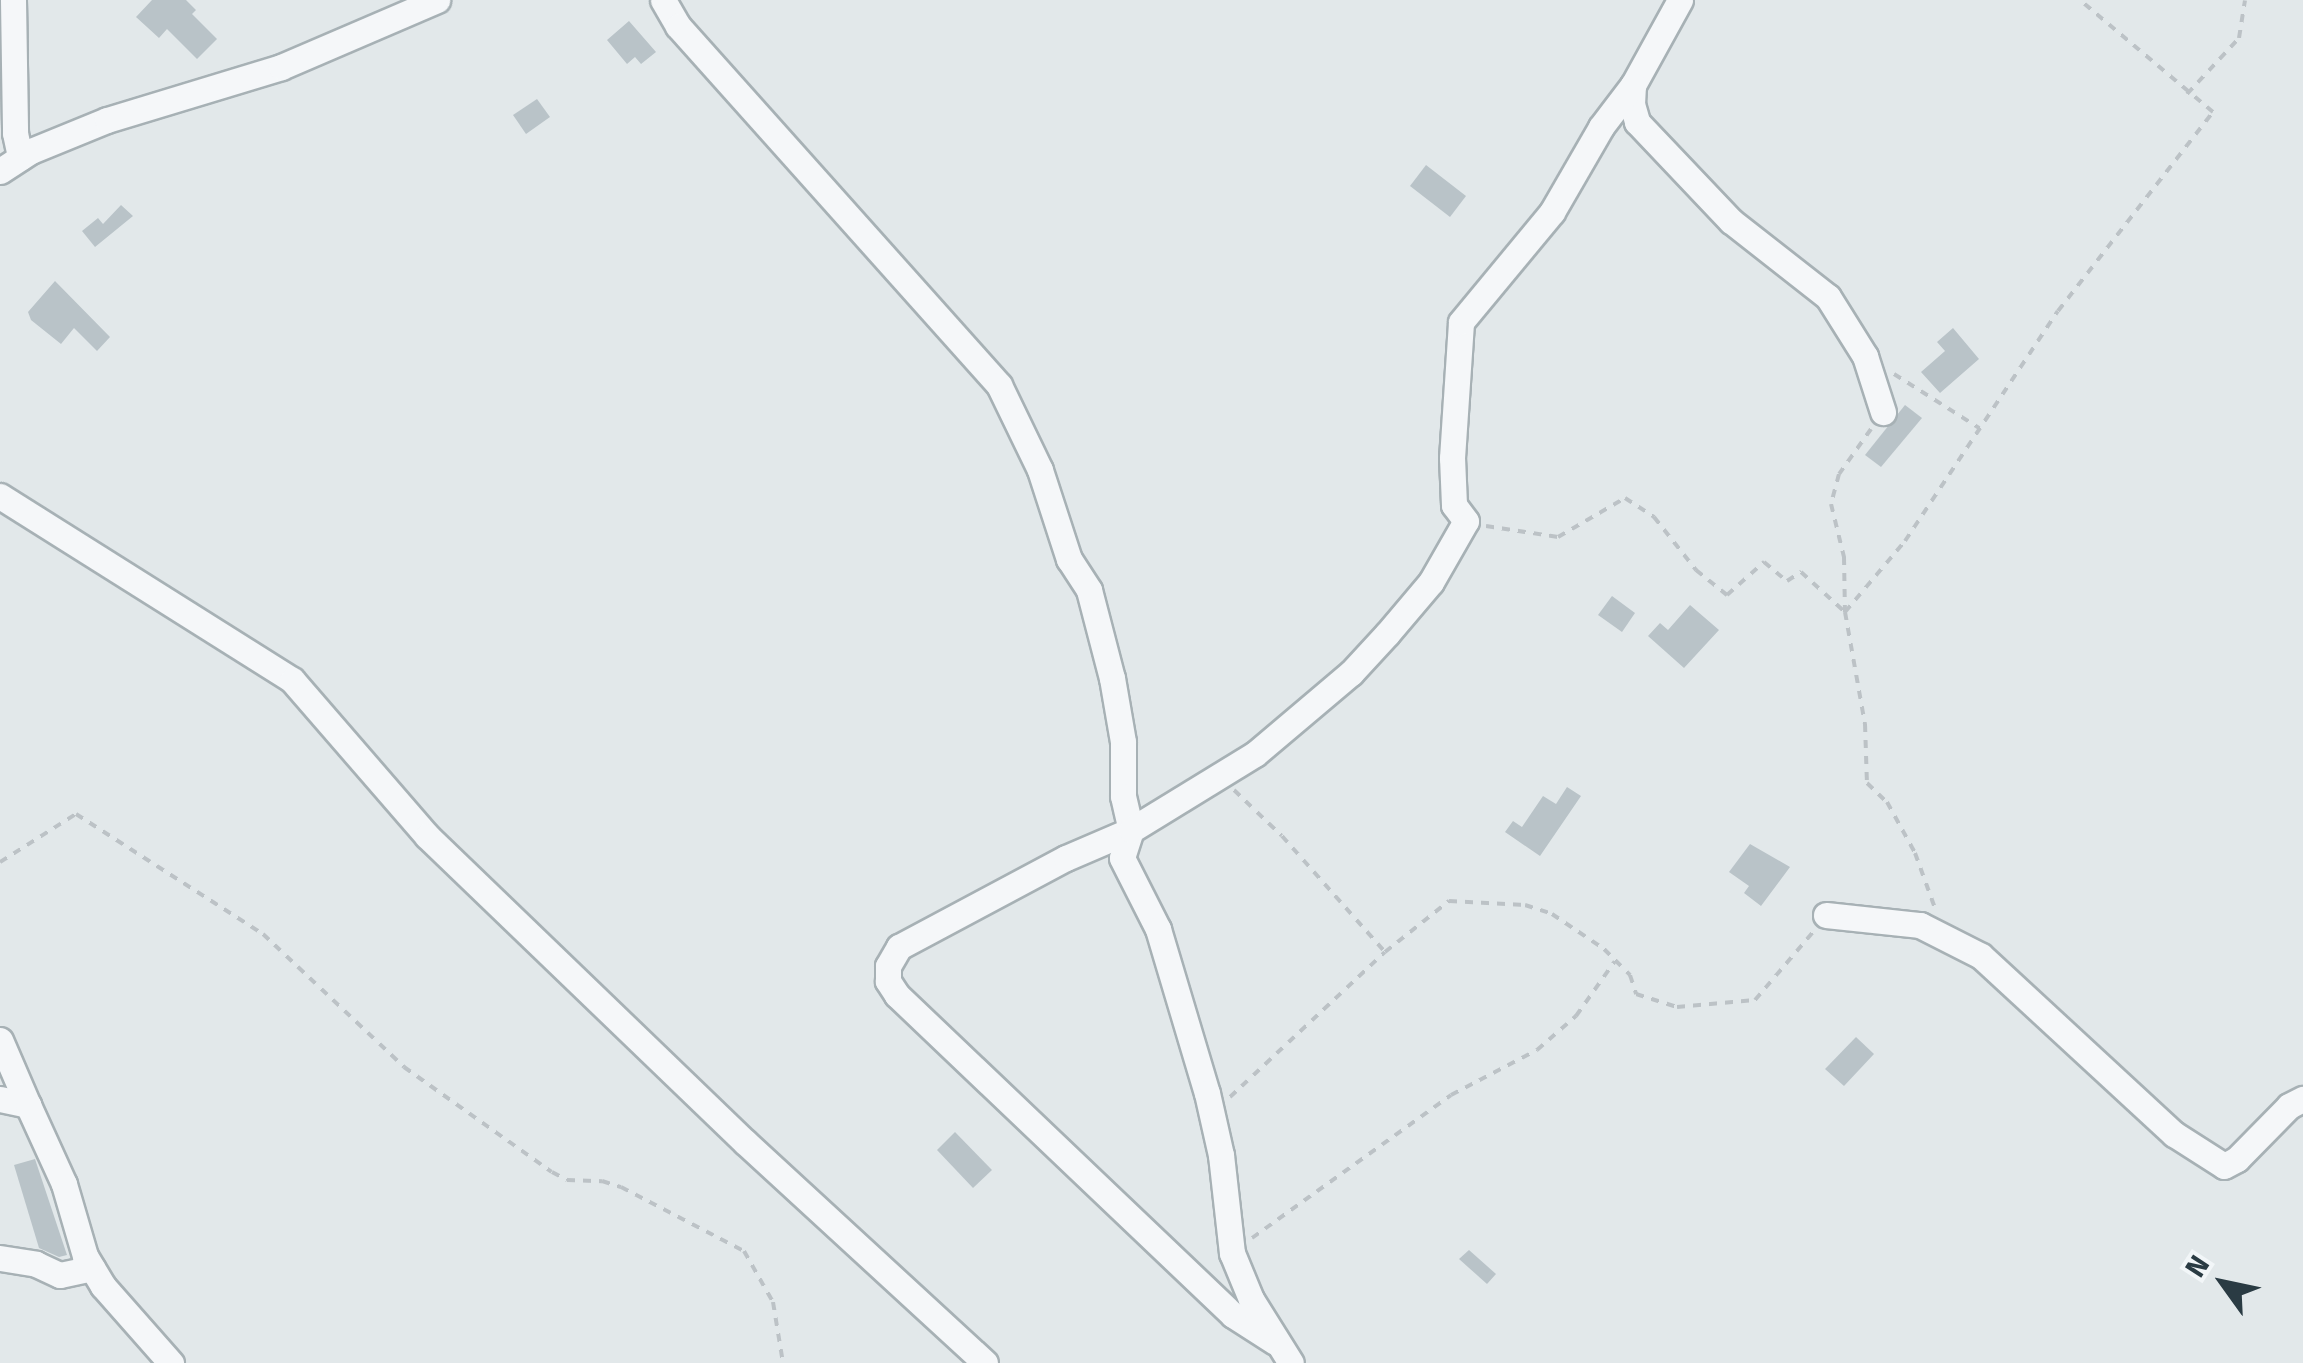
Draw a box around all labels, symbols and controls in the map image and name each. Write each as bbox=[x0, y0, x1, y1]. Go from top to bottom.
north arrow bbox=[2173, 1233, 2273, 1333]
text: N bbox=[2179, 1250, 2216, 1283]

